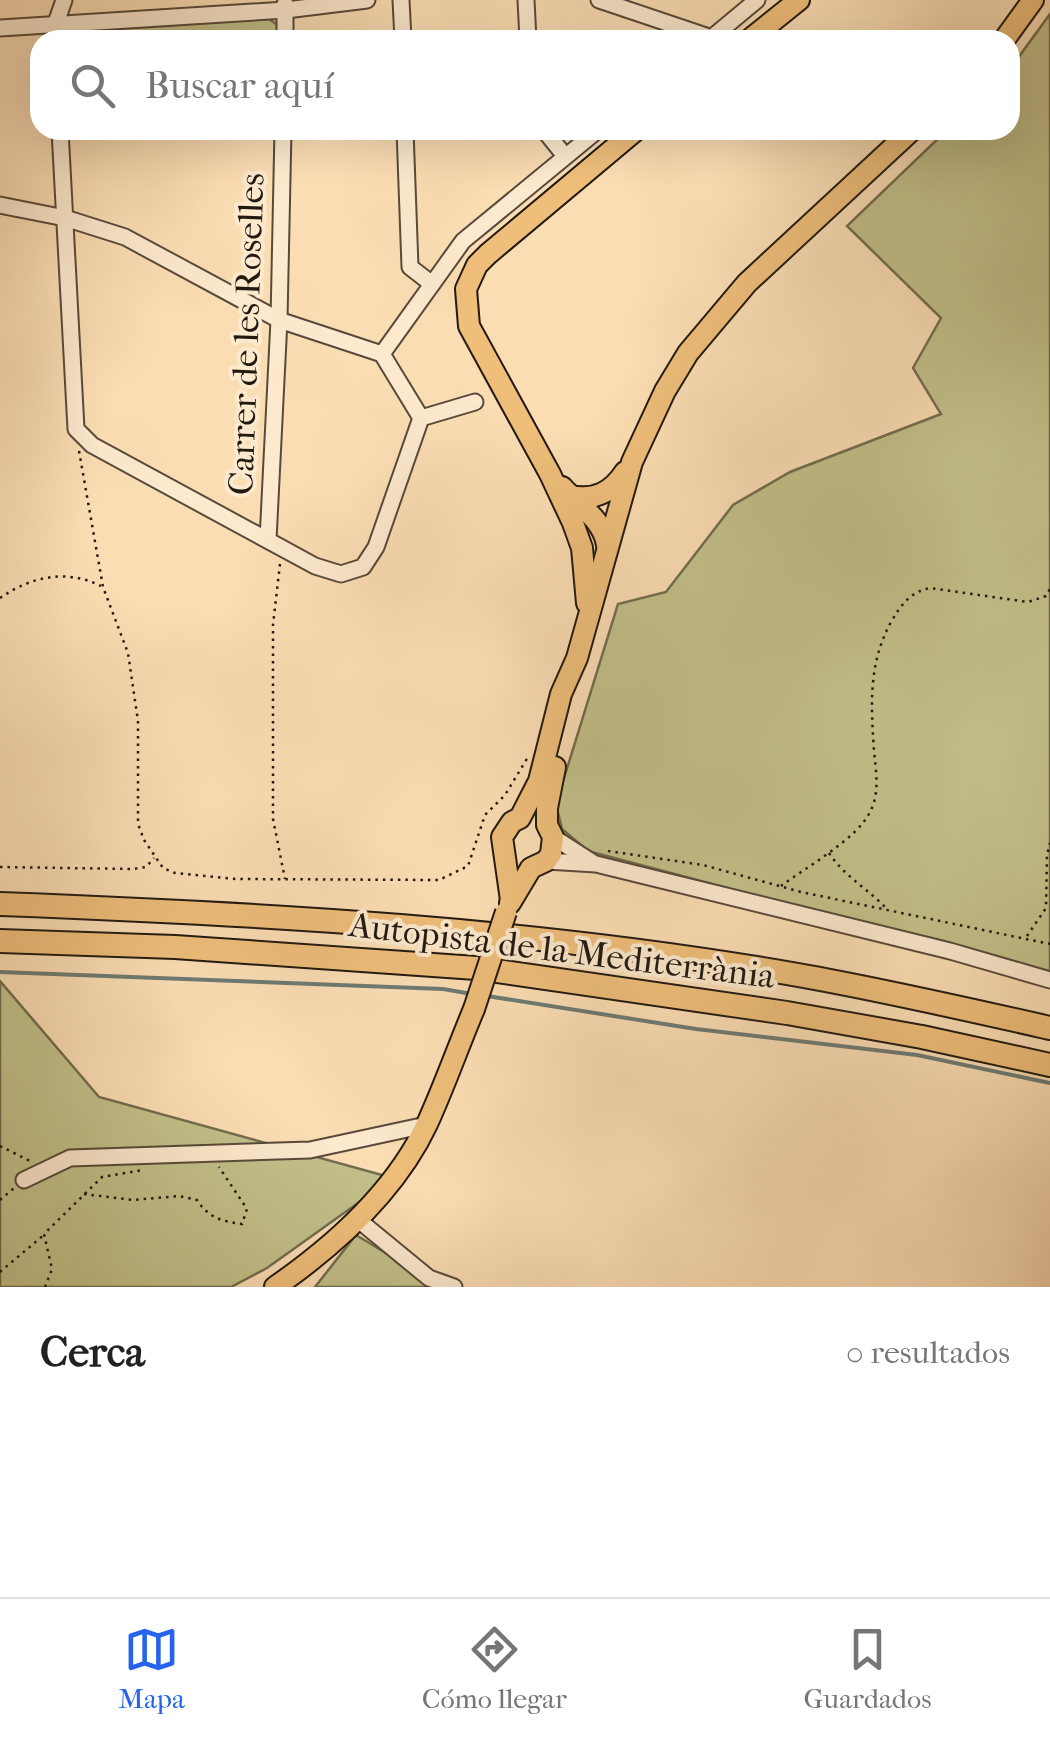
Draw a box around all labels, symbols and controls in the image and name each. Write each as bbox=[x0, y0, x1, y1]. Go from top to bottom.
search box bbox=[30, 30, 1020, 140]
icon: search bbox=[65, 58, 120, 113]
text: Buscar aquí bbox=[145, 63, 334, 108]
street label: Carrer de les Roselles bbox=[220, 172, 273, 496]
street label: Autopista de la Mediterrània bbox=[345, 904, 778, 997]
text: Cerca bbox=[40, 1328, 145, 1377]
text: 0 resultados bbox=[846, 1334, 1010, 1371]
tab: Mapa bbox=[118, 1622, 185, 1715]
tab: Cómo llegar bbox=[422, 1622, 567, 1715]
tab: Guardados bbox=[803, 1622, 932, 1715]

